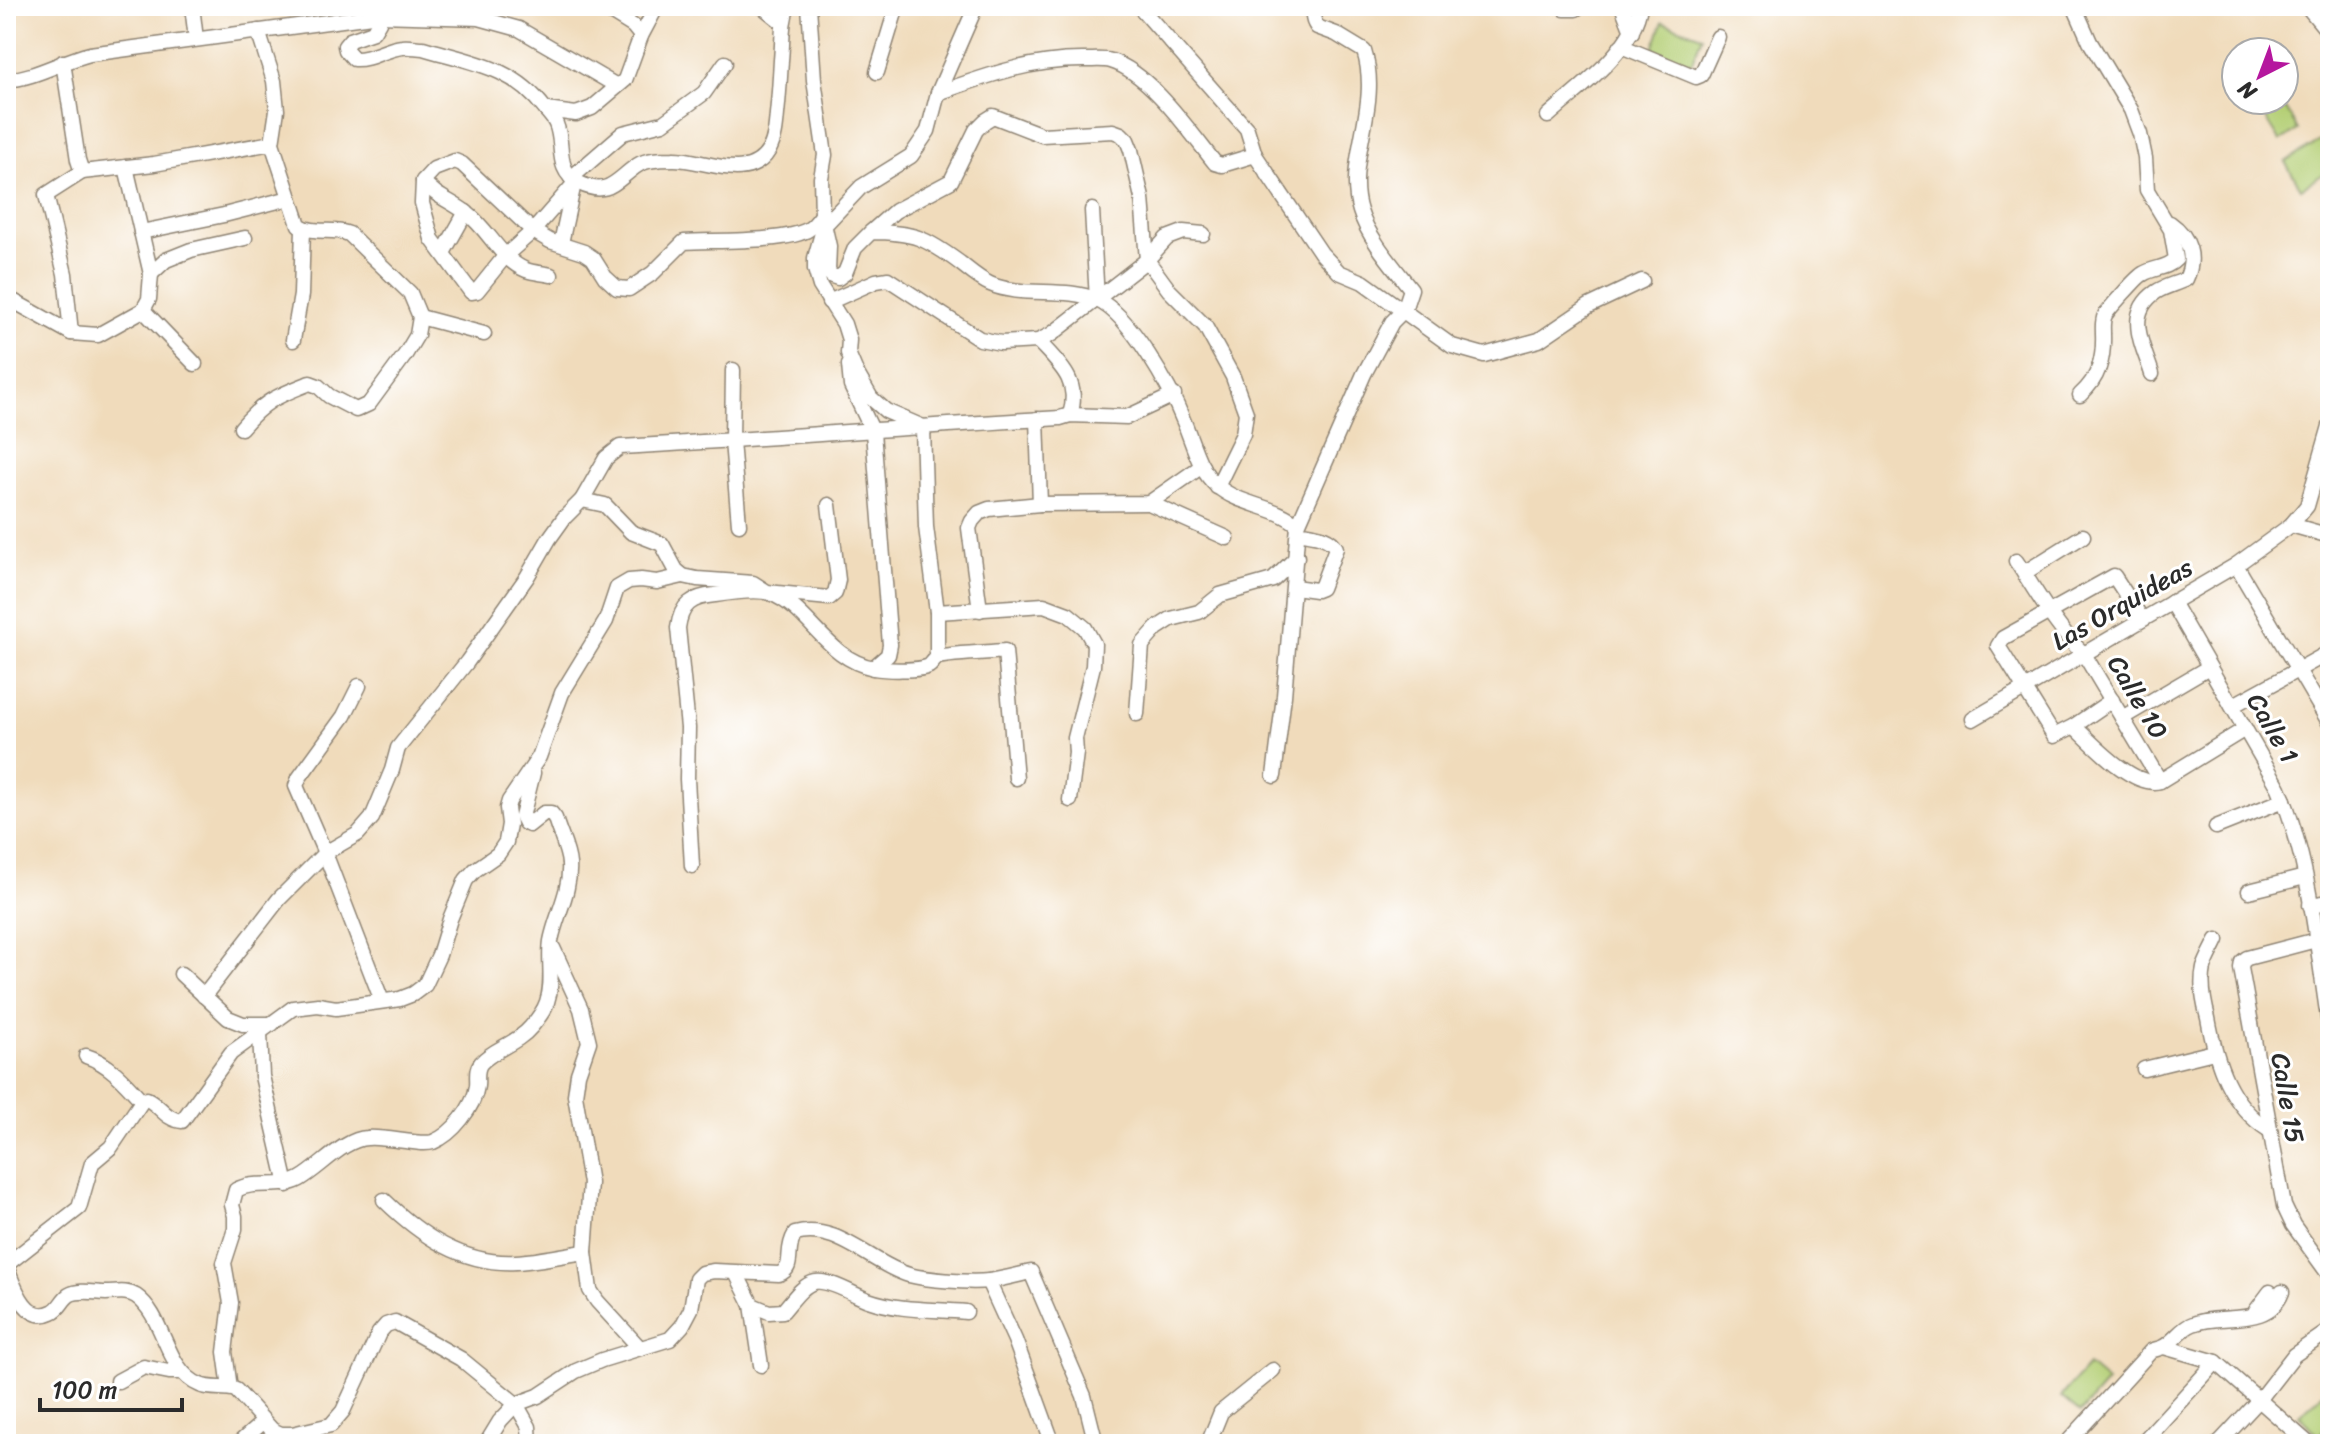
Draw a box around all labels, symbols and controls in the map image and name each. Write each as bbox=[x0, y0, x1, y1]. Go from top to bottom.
north arrow bbox=[2220, 36, 2300, 116]
text: N bbox=[2228, 70, 2266, 111]
street label: Las Orquideas bbox=[2042, 545, 2202, 663]
street label: Calle 10 bbox=[2095, 646, 2181, 748]
street label: Calle 1 bbox=[2234, 684, 2312, 772]
street label: Calle 15 bbox=[2257, 1049, 2319, 1147]
scale bar bbox=[40, 1362, 182, 1412]
text: 100 m bbox=[52, 1369, 117, 1411]

